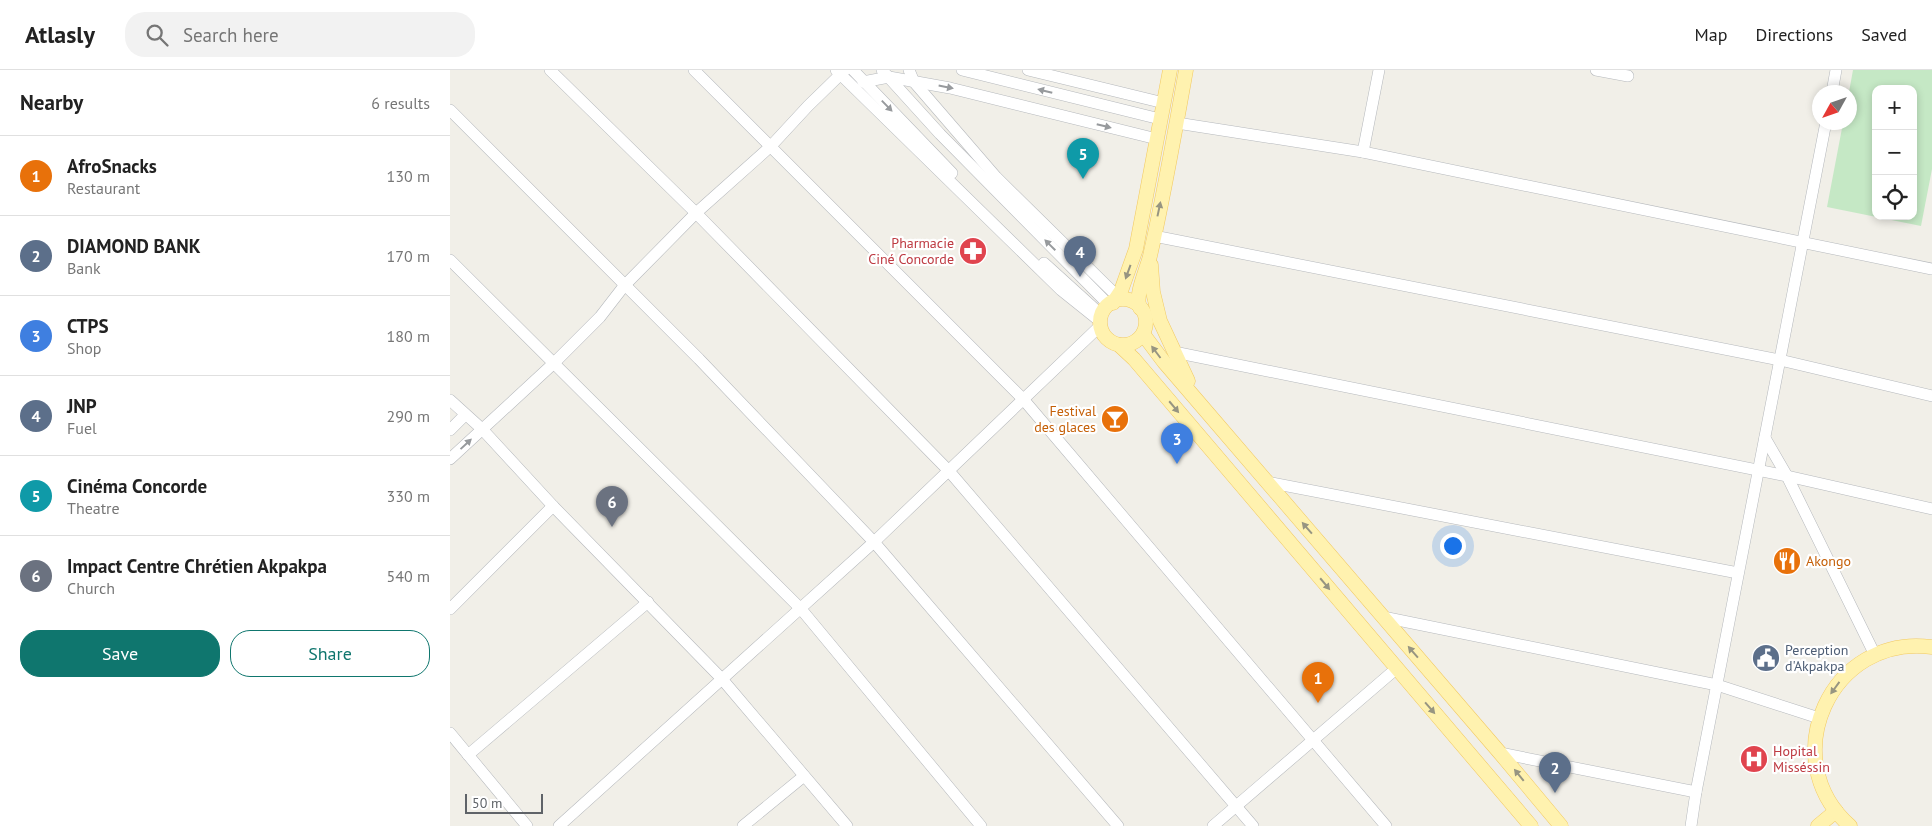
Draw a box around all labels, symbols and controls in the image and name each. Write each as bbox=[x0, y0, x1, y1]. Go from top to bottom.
search box bbox=[125, 12, 475, 57]
text: Atlasly bbox=[25, 19, 95, 50]
icon: search bbox=[143, 21, 171, 49]
text: Search here bbox=[183, 23, 279, 47]
text: Map bbox=[1695, 23, 1727, 46]
text: Directions bbox=[1755, 23, 1833, 46]
text: Saved bbox=[1861, 23, 1907, 46]
one-way arrow bbox=[938, 84, 954, 92]
north arrow bbox=[1812, 85, 1857, 130]
map controls bbox=[1872, 85, 1917, 220]
button: + bbox=[1872, 85, 1917, 130]
one-way arrow bbox=[1038, 87, 1053, 95]
text: Nearby bbox=[20, 89, 83, 116]
text: 6 results bbox=[371, 93, 430, 113]
one-way arrow bbox=[880, 99, 892, 111]
one-way arrow bbox=[1096, 122, 1111, 130]
button: − bbox=[1872, 130, 1917, 175]
pin: 5 bbox=[1067, 138, 1099, 179]
text: AfroSnacks bbox=[67, 154, 157, 178]
text: 1 bbox=[31, 166, 41, 186]
text: 130 m bbox=[387, 166, 430, 186]
button: locate bbox=[1872, 175, 1917, 220]
text: Restaurant bbox=[67, 178, 140, 198]
one-way arrow bbox=[1155, 202, 1163, 217]
text: DIAMOND BANK bbox=[67, 234, 200, 258]
place label: Pharmacie Ciné Concorde bbox=[868, 234, 954, 268]
pharmacy icon: Pharmacie Ciné Concorde bbox=[958, 236, 988, 266]
pin: 4 bbox=[1064, 236, 1096, 277]
one-way arrow bbox=[1044, 239, 1056, 251]
text: 2 bbox=[31, 246, 41, 266]
text: 170 m bbox=[387, 246, 430, 266]
text: Bank bbox=[67, 258, 101, 278]
one-way arrow bbox=[1124, 264, 1131, 279]
text: CTPS bbox=[67, 314, 109, 338]
text: 3 bbox=[31, 326, 41, 346]
text: 180 m bbox=[387, 326, 430, 346]
text: Shop bbox=[67, 338, 101, 358]
one-way arrow bbox=[1151, 345, 1161, 359]
text: JNP bbox=[67, 394, 97, 418]
one-way arrow bbox=[1169, 401, 1180, 414]
place label: Festival des glaces bbox=[1034, 402, 1096, 436]
bar icon: Festival des glaces bbox=[1100, 404, 1130, 434]
text: 4 bbox=[31, 406, 41, 426]
text: 290 m bbox=[387, 406, 430, 426]
text: Fuel bbox=[67, 418, 97, 438]
pin: 3 bbox=[1161, 423, 1193, 464]
one-way arrow bbox=[459, 438, 471, 450]
text: Cinéma Concorde bbox=[67, 474, 207, 498]
text: 5 bbox=[31, 486, 41, 506]
text: 330 m bbox=[387, 486, 430, 506]
pin: 6 bbox=[596, 486, 628, 527]
text: Theatre bbox=[67, 498, 120, 518]
one-way arrow bbox=[1301, 523, 1313, 535]
your location bbox=[1440, 533, 1466, 559]
restaurant icon: Akongo bbox=[1772, 546, 1802, 576]
place label: Akongo bbox=[1806, 552, 1851, 570]
text: Impact Centre Chrétien Akpakpa bbox=[67, 554, 327, 578]
text: 6 bbox=[31, 566, 41, 586]
text: 540 m bbox=[387, 566, 430, 586]
text: Church bbox=[67, 578, 115, 598]
one-way arrow bbox=[1319, 578, 1331, 590]
button: Save bbox=[20, 630, 220, 677]
button: Share bbox=[230, 630, 430, 677]
place label: Perception d'Akpakpa bbox=[1785, 641, 1849, 675]
public building icon: Perception d'Akpakpa bbox=[1751, 643, 1781, 673]
one-way arrow bbox=[1407, 646, 1419, 658]
pin: 1 bbox=[1302, 662, 1334, 703]
one-way arrow bbox=[1830, 681, 1840, 695]
one-way arrow bbox=[1425, 701, 1436, 714]
place label: Hopital Misséssin bbox=[1773, 742, 1830, 776]
hospital icon: Hopital Misséssin bbox=[1739, 744, 1769, 774]
pin: 2 bbox=[1539, 752, 1571, 793]
one-way arrow bbox=[1513, 769, 1524, 782]
scale bar bbox=[465, 791, 542, 814]
text: 50 m bbox=[472, 794, 502, 812]

